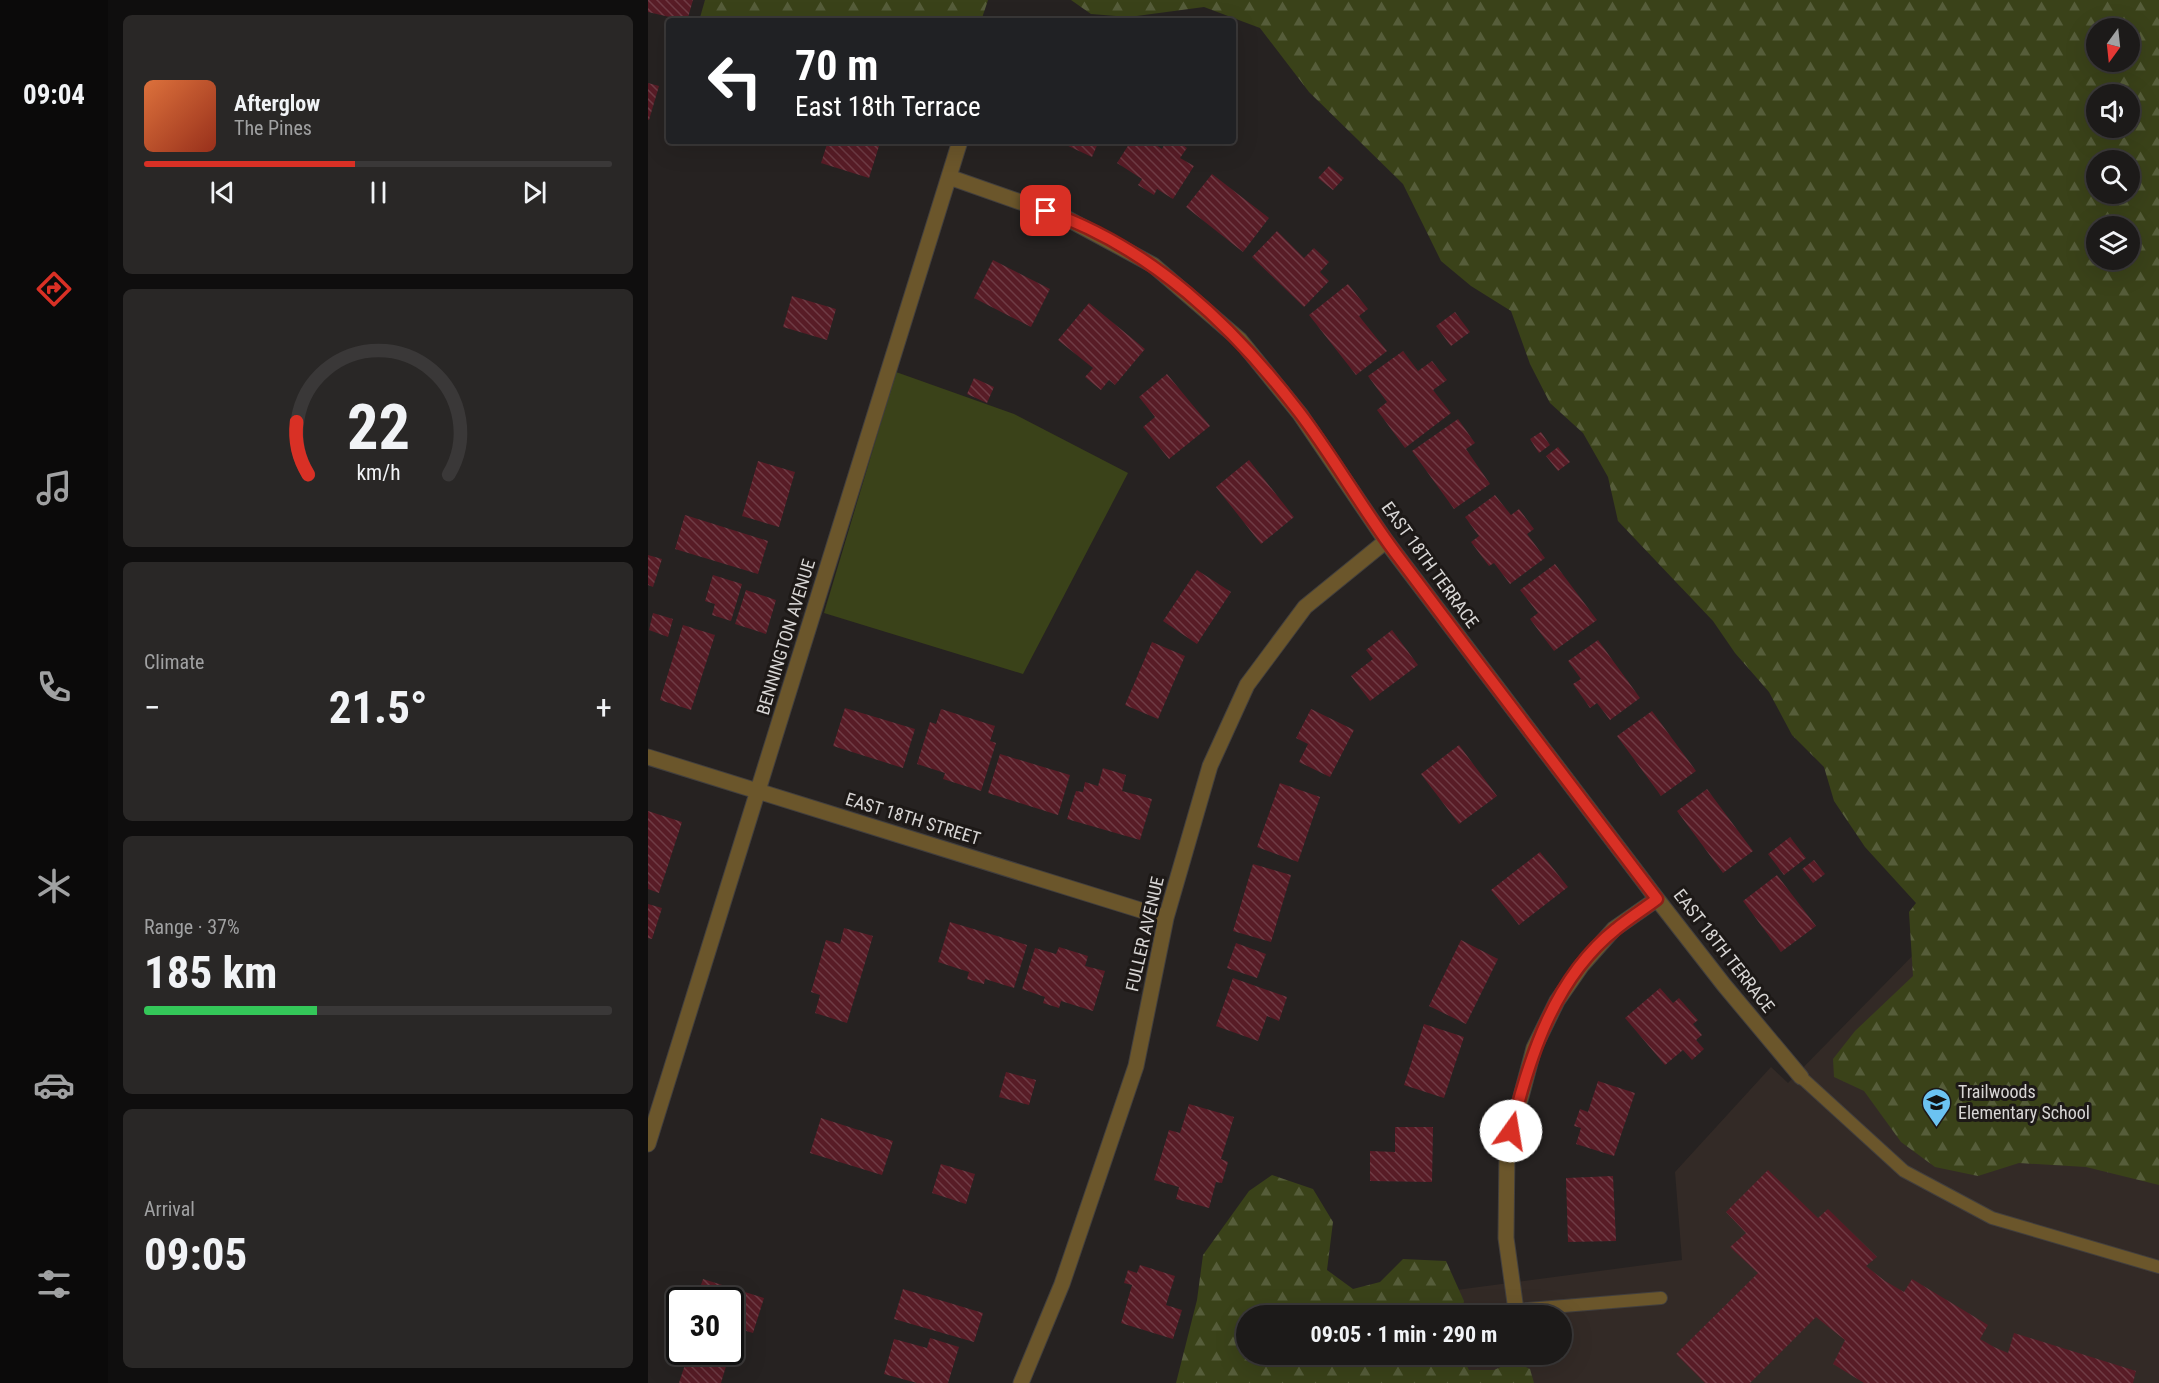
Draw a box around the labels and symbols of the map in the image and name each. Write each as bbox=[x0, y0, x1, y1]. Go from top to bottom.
north arrow bbox=[2086, 18, 2140, 72]
pin bbox=[1020, 185, 1071, 236]
street label: EAST 18TH TERRACE bbox=[1378, 498, 1483, 632]
street label: BENNINGTON AVENUE bbox=[752, 557, 819, 717]
street label: EAST 18TH STREET bbox=[843, 788, 983, 849]
street label: FULLER AVENUE bbox=[1121, 874, 1168, 993]
street label: EAST 18TH TERRACE bbox=[1670, 885, 1779, 1017]
place label: Trailwoods Elementary School bbox=[1958, 1081, 2090, 1123]
school or university icon: Trailwoods Elementary School bbox=[1921, 1086, 1953, 1128]
position arrow bbox=[1479, 1099, 1543, 1163]
speed limit sign: 30 bbox=[666, 1287, 744, 1365]

